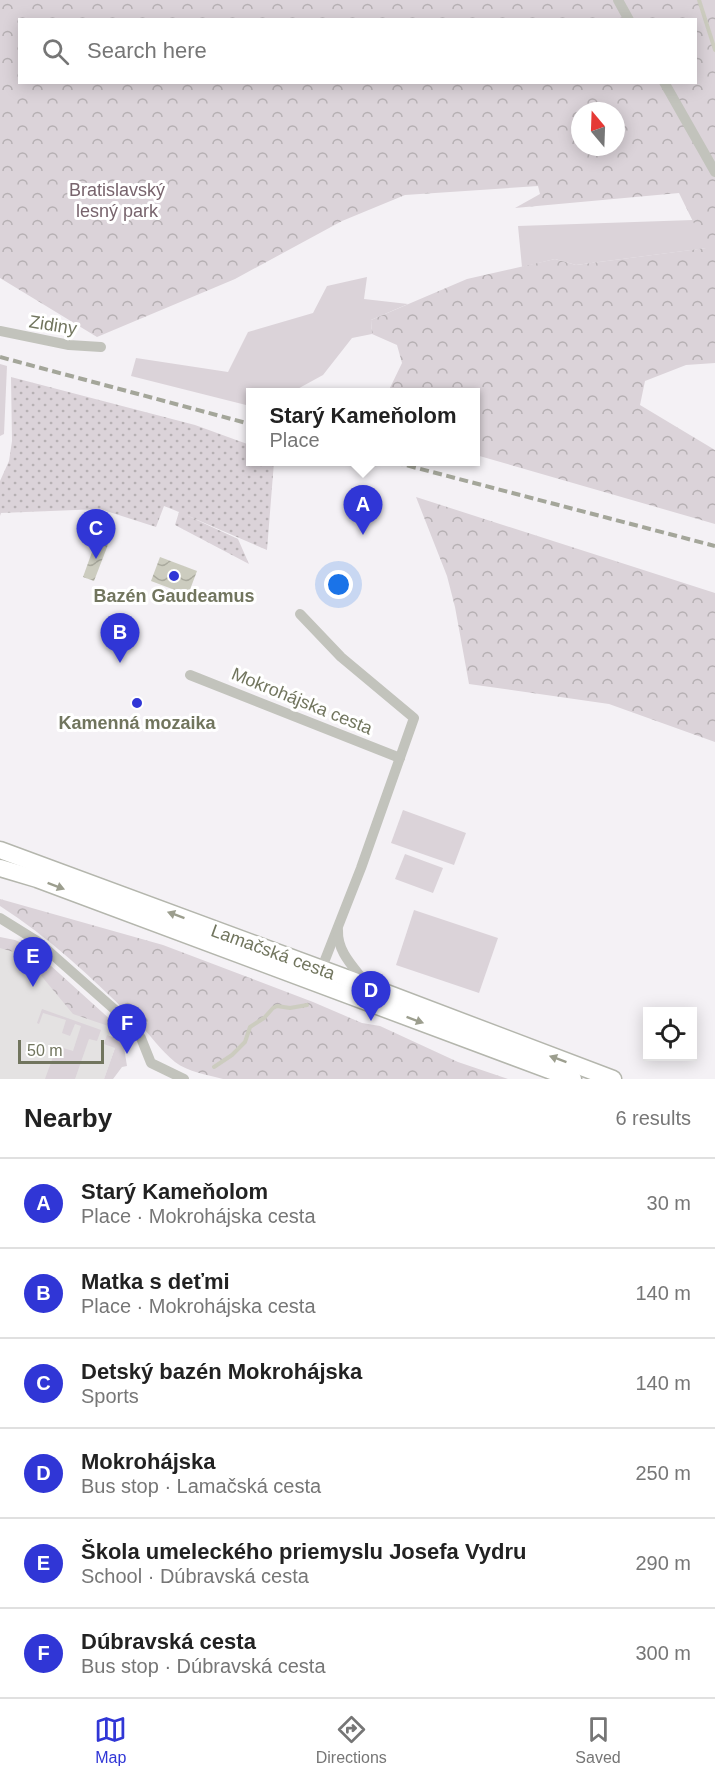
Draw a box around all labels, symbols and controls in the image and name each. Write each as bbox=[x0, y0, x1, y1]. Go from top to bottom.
search box bbox=[18, 18, 697, 84]
icon: search bbox=[39, 35, 72, 68]
text: Search here bbox=[87, 38, 207, 63]
north arrow bbox=[571, 102, 625, 156]
park label: Bratislavský lesný park bbox=[69, 180, 165, 221]
street label: Zidiny bbox=[28, 311, 78, 339]
popup bbox=[246, 388, 480, 466]
text: Starý Kameňolom bbox=[269, 403, 457, 428]
text: Place bbox=[269, 429, 320, 451]
pin: A bbox=[344, 486, 382, 535]
pin: C bbox=[76, 510, 116, 559]
marker: Bazén Gaudeamus bbox=[167, 569, 181, 583]
your location bbox=[324, 570, 353, 599]
place label: Bazén Gaudeamus bbox=[93, 586, 255, 606]
pin: B bbox=[100, 614, 140, 663]
street label: Mokrohájska cesta bbox=[229, 664, 376, 739]
marker: Kamenná mozaika bbox=[130, 696, 144, 710]
place label: Kamenná mozaika bbox=[58, 713, 217, 733]
one-way arrow bbox=[47, 881, 65, 891]
one-way arrow bbox=[166, 910, 184, 920]
street label: Lamačská cesta bbox=[208, 920, 338, 984]
pin: E bbox=[14, 938, 52, 987]
pin: D bbox=[352, 972, 391, 1021]
pin: F bbox=[108, 1004, 146, 1054]
map controls bbox=[643, 1007, 697, 1061]
button: locate bbox=[643, 1007, 697, 1061]
one-way arrow bbox=[406, 1016, 424, 1025]
scale bar bbox=[18, 1037, 104, 1064]
text: 50 m bbox=[27, 1042, 63, 1059]
one-way arrow bbox=[549, 1053, 567, 1063]
text: Nearby bbox=[24, 1103, 112, 1133]
text: 6 results bbox=[615, 1107, 691, 1129]
text: Starý Kameňolom bbox=[81, 1179, 268, 1204]
text: A bbox=[36, 1192, 51, 1214]
text: 30 m bbox=[647, 1192, 691, 1214]
text: Place · Mokrohájska cesta bbox=[81, 1205, 316, 1227]
text: Matka s deťmi bbox=[81, 1269, 230, 1294]
text: B bbox=[36, 1282, 51, 1304]
text: 140 m bbox=[635, 1282, 691, 1304]
text: Place · Mokrohájska cesta bbox=[81, 1295, 316, 1317]
text: Detský bazén Mokrohájska bbox=[81, 1359, 362, 1384]
text: C bbox=[36, 1372, 51, 1394]
text: 140 m bbox=[635, 1372, 691, 1394]
text: Sports bbox=[81, 1385, 139, 1407]
text: Mokrohájska bbox=[81, 1449, 216, 1474]
text: D bbox=[36, 1462, 51, 1484]
text: 250 m bbox=[635, 1462, 691, 1484]
text: Bus stop · Lamačská cesta bbox=[81, 1475, 321, 1497]
text: Škola umeleckého priemyslu Josefa Vydru bbox=[81, 1539, 526, 1564]
text: E bbox=[37, 1552, 50, 1574]
text: 290 m bbox=[635, 1552, 691, 1574]
text: School · Dúbravská cesta bbox=[81, 1565, 309, 1587]
text: Dúbravská cesta bbox=[81, 1629, 256, 1654]
text: F bbox=[37, 1642, 50, 1664]
text: 300 m bbox=[635, 1642, 691, 1664]
text: Bus stop · Dúbravská cesta bbox=[81, 1655, 326, 1677]
tab: Map bbox=[94, 1713, 127, 1767]
tab: Directions bbox=[316, 1713, 387, 1767]
tab: Saved bbox=[575, 1713, 621, 1767]

